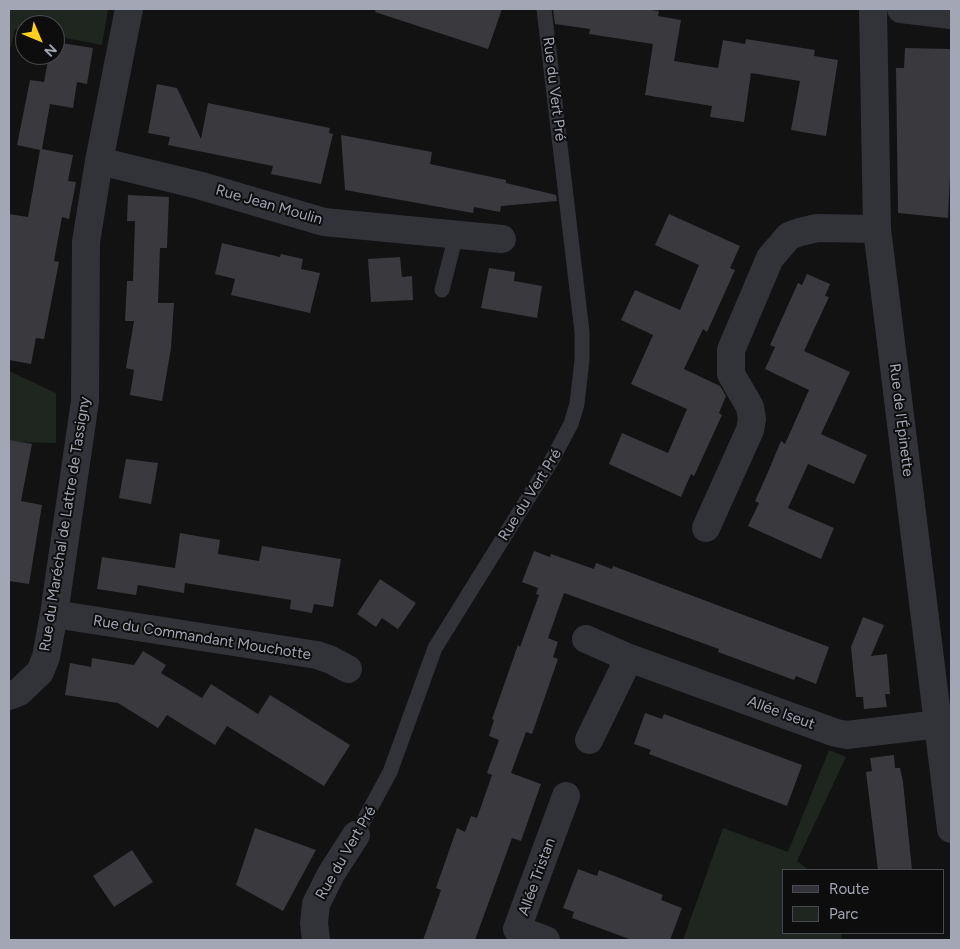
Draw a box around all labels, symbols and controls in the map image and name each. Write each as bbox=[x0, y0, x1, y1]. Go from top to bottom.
north arrow bbox=[15, 15, 65, 65]
street label: Rue du Vert Pré bbox=[539, 36, 569, 142]
text: N bbox=[40, 40, 60, 60]
street label: Rue Jean Moulin bbox=[214, 181, 324, 229]
street label: Rue de l'Épinette bbox=[885, 362, 917, 478]
street label: Rue du Maréchal de Lattre de Tassigny bbox=[36, 395, 94, 653]
street label: Rue du Vert Pré bbox=[495, 446, 565, 544]
street label: Rue du Commandant Mouchotte bbox=[92, 612, 312, 664]
street label: Allée Iseut bbox=[745, 693, 817, 733]
street label: Rue du Vert Pré bbox=[312, 803, 380, 903]
street label: Allée Tristan bbox=[515, 836, 559, 918]
legend bbox=[782, 869, 945, 934]
text: Route bbox=[829, 880, 869, 898]
text: Parc bbox=[829, 905, 858, 923]

